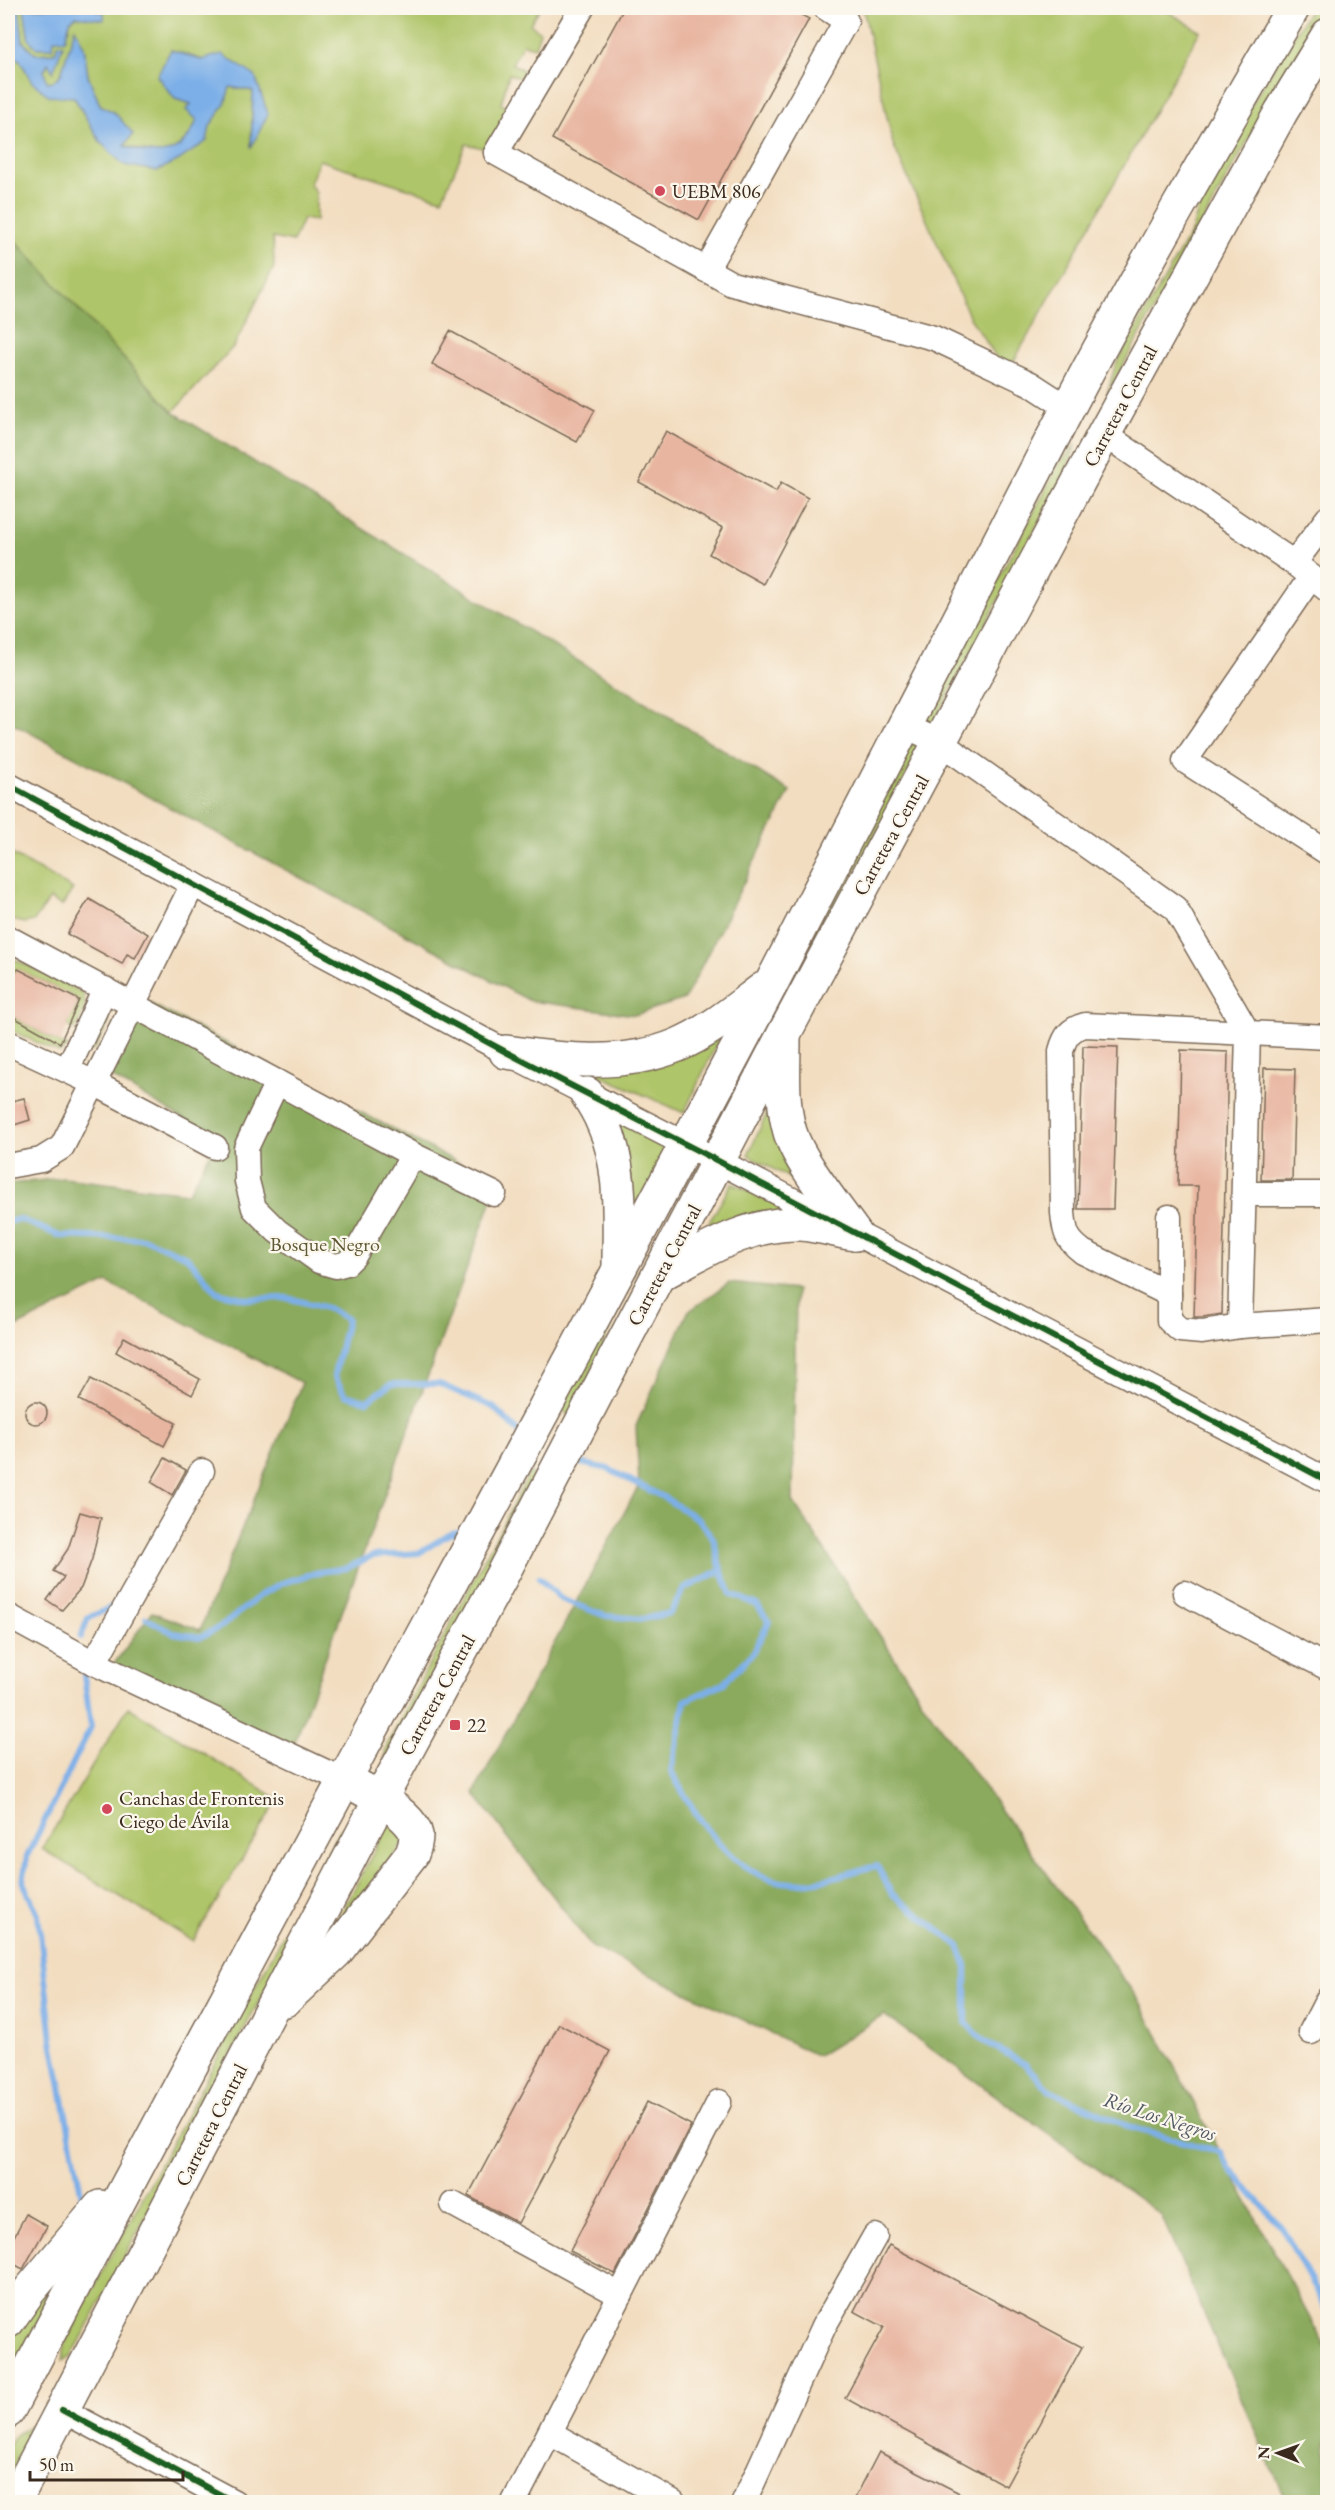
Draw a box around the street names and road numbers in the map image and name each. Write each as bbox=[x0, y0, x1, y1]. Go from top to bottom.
street label: Carretera Central bbox=[1077, 340, 1163, 471]
street label: Carretera Central bbox=[847, 770, 935, 900]
street label: Carretera Central bbox=[621, 1199, 707, 1330]
street label: Carretera Central bbox=[393, 1630, 481, 1760]
street label: Carretera Central bbox=[169, 2059, 253, 2191]

